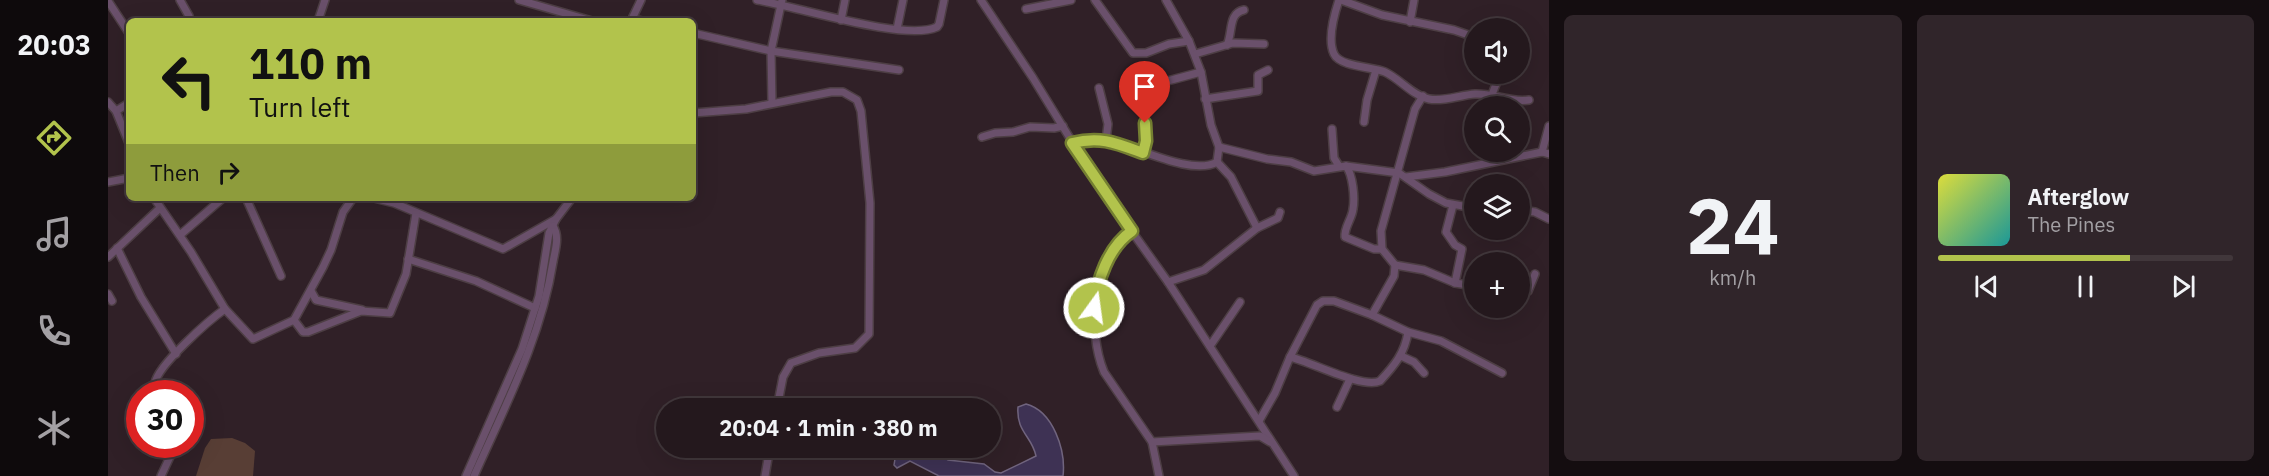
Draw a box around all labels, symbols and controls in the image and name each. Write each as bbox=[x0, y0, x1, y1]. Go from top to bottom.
map controls bbox=[1464, 18, 1530, 318]
button: sound bbox=[1464, 18, 1530, 84]
text: 20:03 bbox=[17, 27, 91, 62]
text: 110 m bbox=[249, 36, 372, 91]
icon: left bbox=[150, 42, 228, 120]
pin bbox=[1119, 61, 1170, 123]
icon: arrive bbox=[1128, 70, 1161, 103]
text: Turn left bbox=[249, 89, 350, 124]
button: search bbox=[1464, 96, 1530, 162]
icon: directions bbox=[33, 117, 75, 159]
icon: right bbox=[212, 156, 245, 189]
text: Then bbox=[150, 158, 200, 187]
button: layers bbox=[1464, 174, 1530, 240]
text: 24 bbox=[1686, 174, 1780, 275]
text: Afterglow bbox=[2028, 182, 2129, 211]
text: The Pines bbox=[2028, 211, 2115, 238]
icon: music bbox=[33, 213, 75, 255]
button: + bbox=[1464, 252, 1530, 318]
text: km/h bbox=[1709, 264, 1756, 291]
icon: previous bbox=[1970, 270, 2003, 303]
icon: pause bbox=[2069, 270, 2102, 303]
icon: next bbox=[2167, 270, 2200, 303]
position arrow bbox=[1062, 276, 1126, 340]
icon: phone bbox=[33, 310, 75, 352]
speed limit sign: 30 bbox=[126, 380, 204, 458]
icon: climate bbox=[33, 407, 75, 449]
text: 20:04 · 1 min · 380 m bbox=[719, 413, 938, 442]

